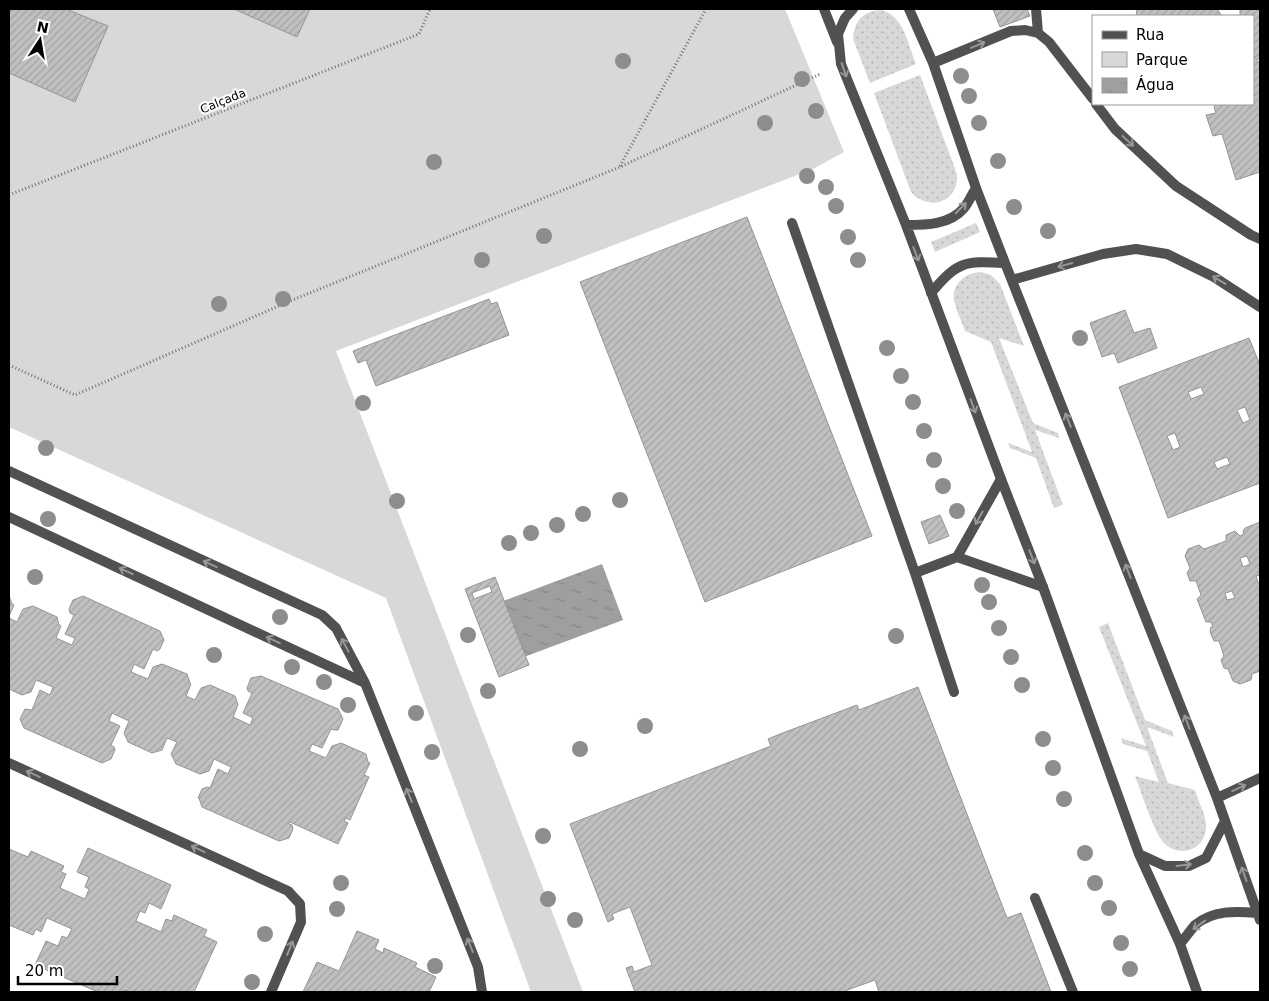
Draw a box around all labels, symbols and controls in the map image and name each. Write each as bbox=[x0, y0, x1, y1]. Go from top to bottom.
north arrow bbox=[15, 15, 65, 65]
legend bbox=[1092, 15, 1254, 105]
text: N bbox=[35, 18, 50, 36]
text: Rua bbox=[1136, 26, 1164, 44]
one-way arrow bbox=[970, 39, 985, 49]
text: Parque bbox=[1136, 51, 1188, 69]
one-way arrow bbox=[839, 62, 849, 78]
text: Água bbox=[1136, 75, 1174, 94]
street label: Calçada bbox=[198, 86, 248, 116]
one-way arrow bbox=[1121, 135, 1134, 147]
one-way arrow bbox=[954, 203, 967, 215]
one-way arrow bbox=[912, 245, 921, 261]
one-way arrow bbox=[1058, 260, 1074, 270]
one-way arrow bbox=[1213, 275, 1227, 285]
one-way arrow bbox=[969, 398, 978, 413]
one-way arrow bbox=[1063, 413, 1072, 428]
one-way arrow bbox=[974, 511, 984, 526]
one-way arrow bbox=[1028, 550, 1037, 565]
one-way arrow bbox=[203, 558, 218, 568]
one-way arrow bbox=[1122, 564, 1132, 579]
one-way arrow bbox=[119, 566, 134, 576]
one-way arrow bbox=[266, 635, 281, 644]
one-way arrow bbox=[340, 638, 350, 653]
one-way arrow bbox=[1182, 715, 1191, 730]
one-way arrow bbox=[26, 768, 41, 778]
one-way arrow bbox=[1231, 783, 1246, 792]
one-way arrow bbox=[404, 787, 413, 802]
one-way arrow bbox=[190, 844, 205, 854]
one-way arrow bbox=[1176, 860, 1192, 870]
one-way arrow bbox=[1239, 867, 1248, 883]
one-way arrow bbox=[1192, 919, 1205, 930]
one-way arrow bbox=[464, 938, 473, 953]
one-way arrow bbox=[286, 940, 295, 956]
scale bar bbox=[18, 954, 116, 986]
text: 20 m bbox=[25, 962, 63, 980]

